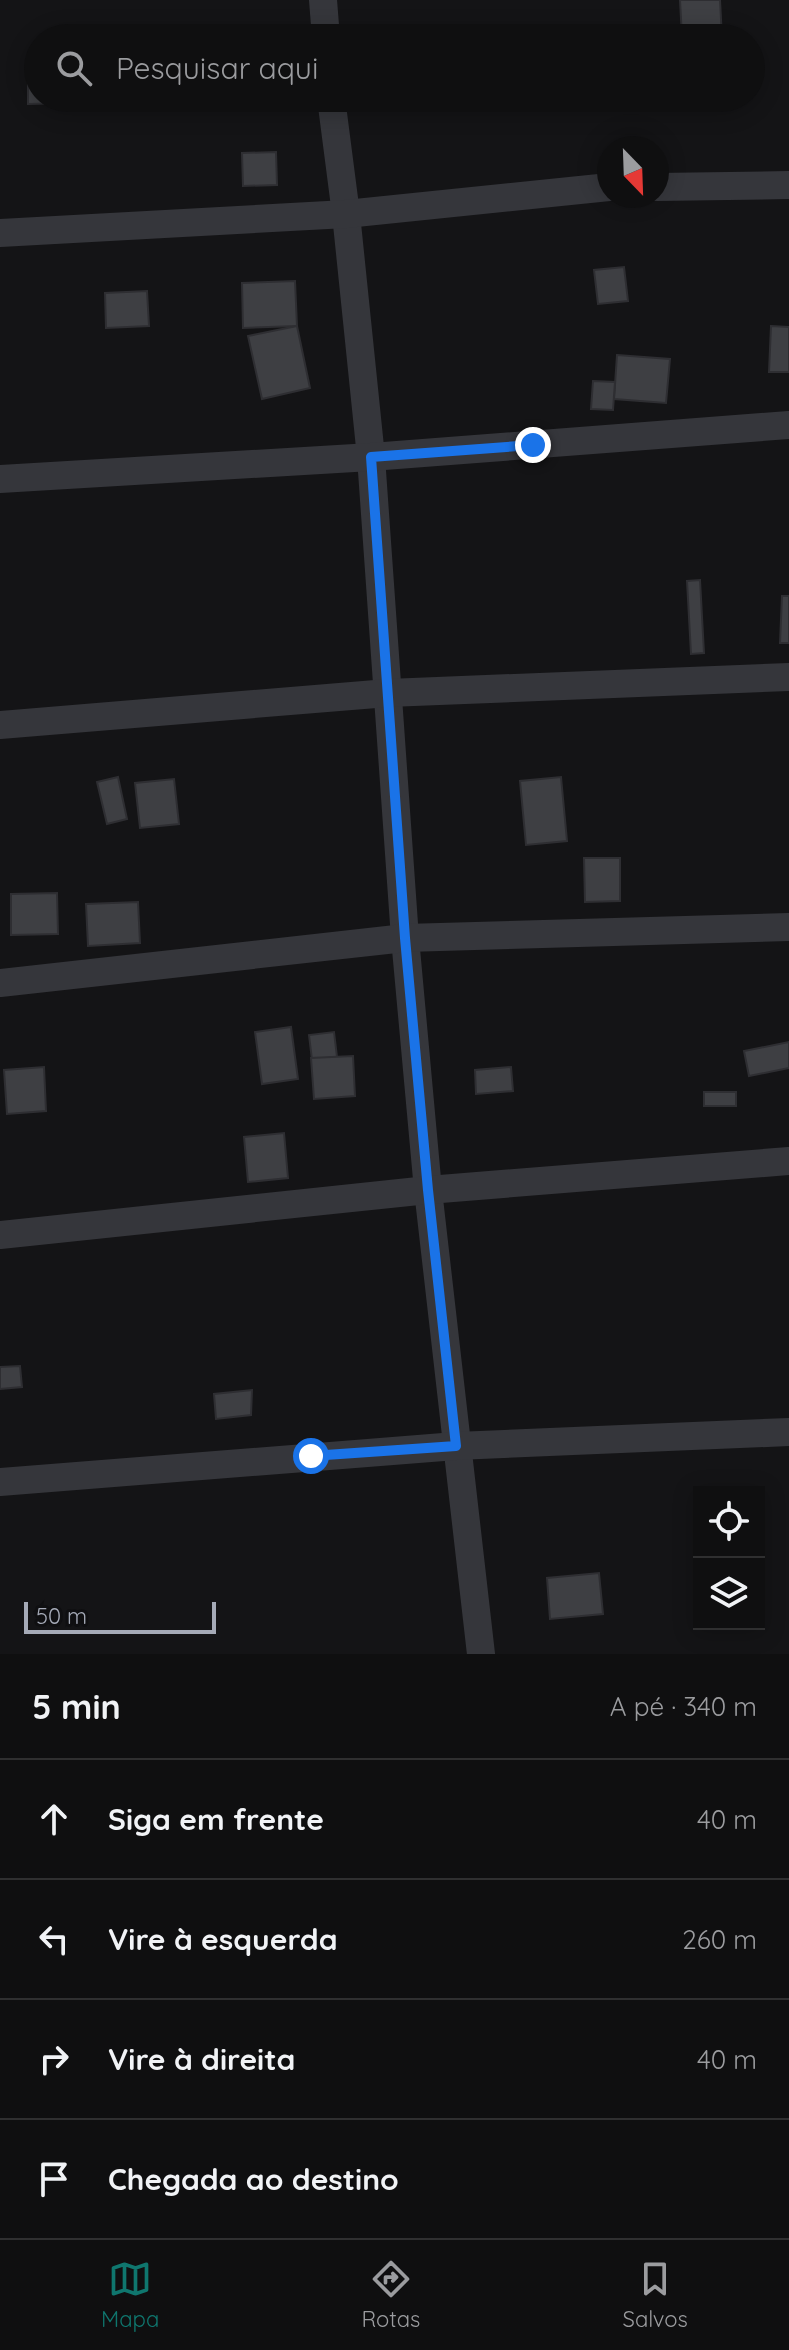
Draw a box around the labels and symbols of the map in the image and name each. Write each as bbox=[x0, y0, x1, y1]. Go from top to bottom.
north arrow bbox=[597, 136, 669, 208]
route end bbox=[515, 427, 551, 463]
route start bbox=[293, 1438, 329, 1474]
scale bar bbox=[24, 1598, 216, 1634]

